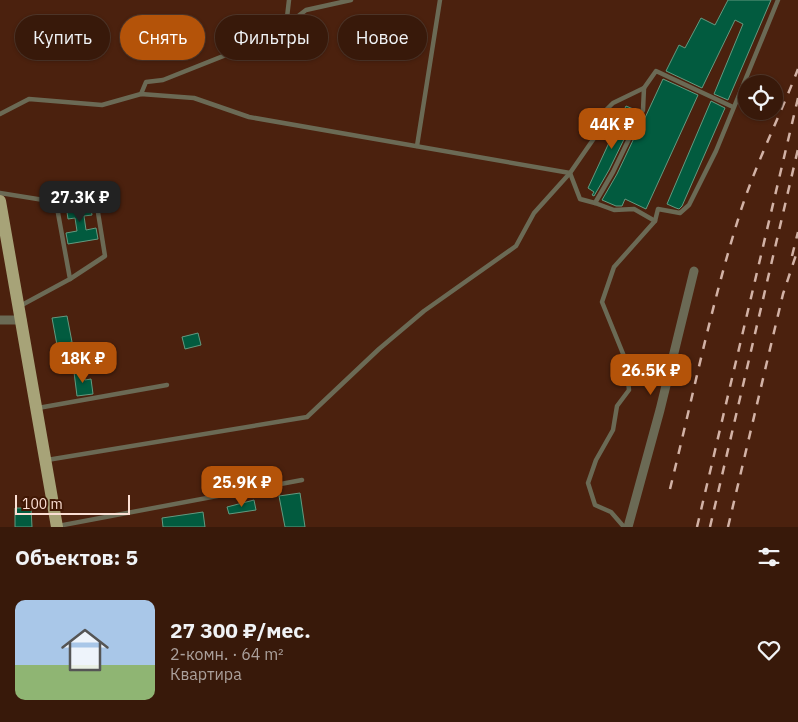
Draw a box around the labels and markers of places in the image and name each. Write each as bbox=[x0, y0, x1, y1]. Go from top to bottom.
pin: 44K ₽ bbox=[577, 108, 647, 150]
pin: 27.3K ₽ bbox=[34, 180, 126, 223]
pin: 18K ₽ bbox=[48, 342, 118, 384]
pin: 26.5K ₽ bbox=[605, 354, 697, 396]
pin: 25.9K ₽ bbox=[196, 466, 288, 508]

